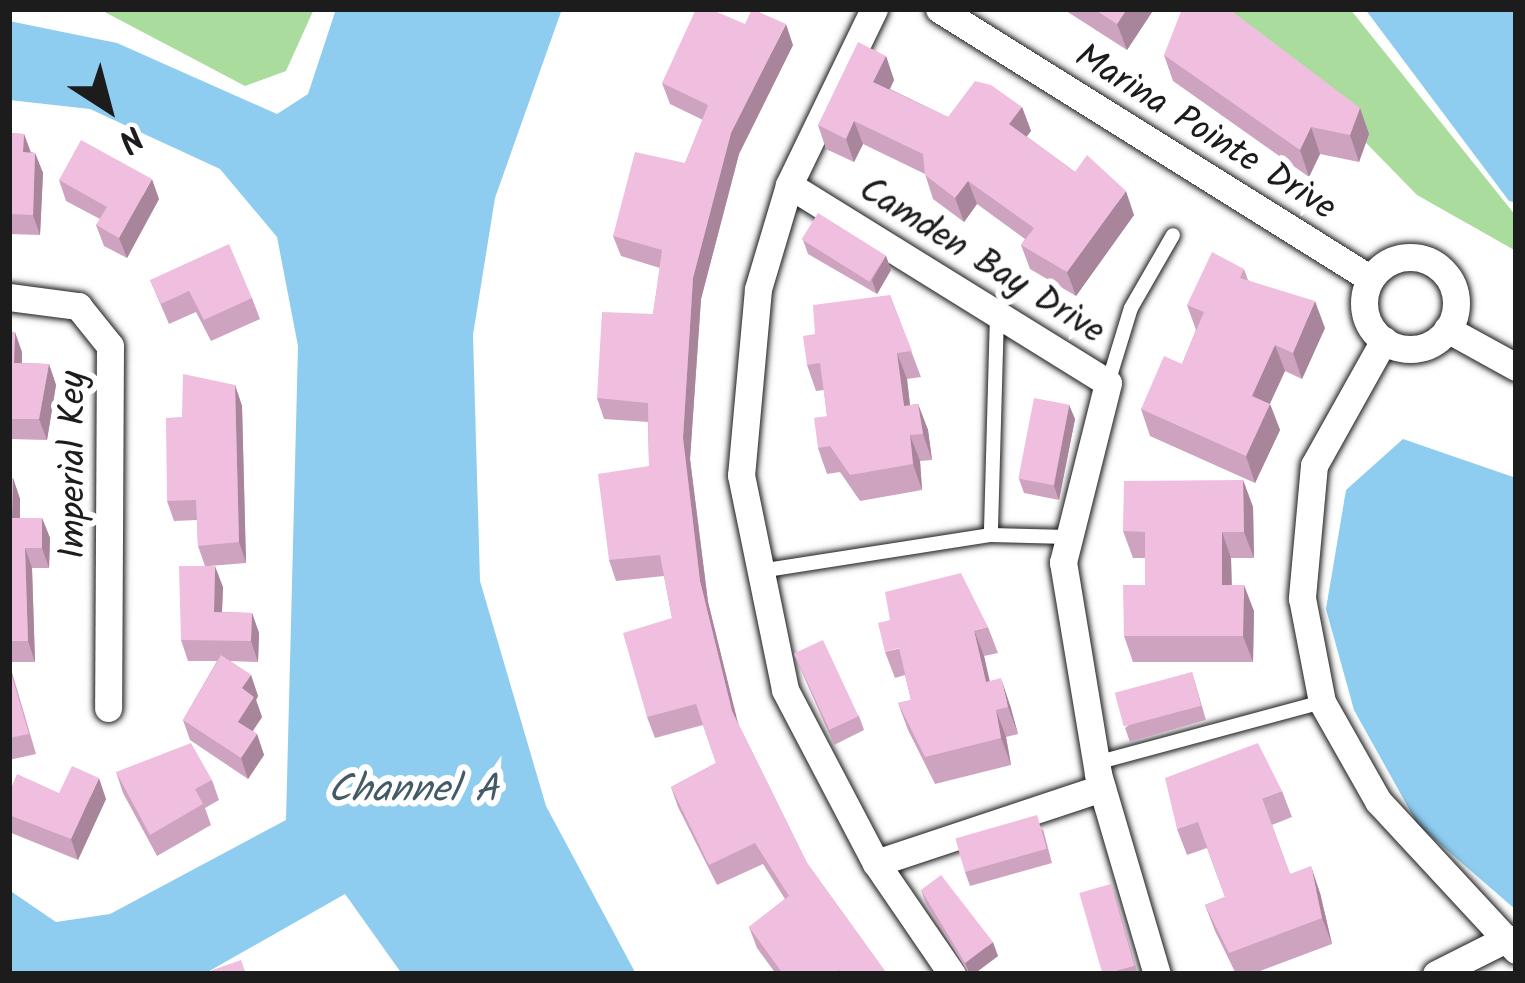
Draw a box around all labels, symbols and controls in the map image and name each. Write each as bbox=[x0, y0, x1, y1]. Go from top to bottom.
street label: Marina Pointe Drive bbox=[1067, 35, 1343, 231]
north arrow bbox=[48, 48, 168, 168]
text: N bbox=[105, 110, 153, 165]
street label: Camden Bay Drive bbox=[850, 169, 1112, 355]
street label: Imperial Key bbox=[53, 371, 97, 559]
water label: Channel A bbox=[328, 768, 498, 814]

